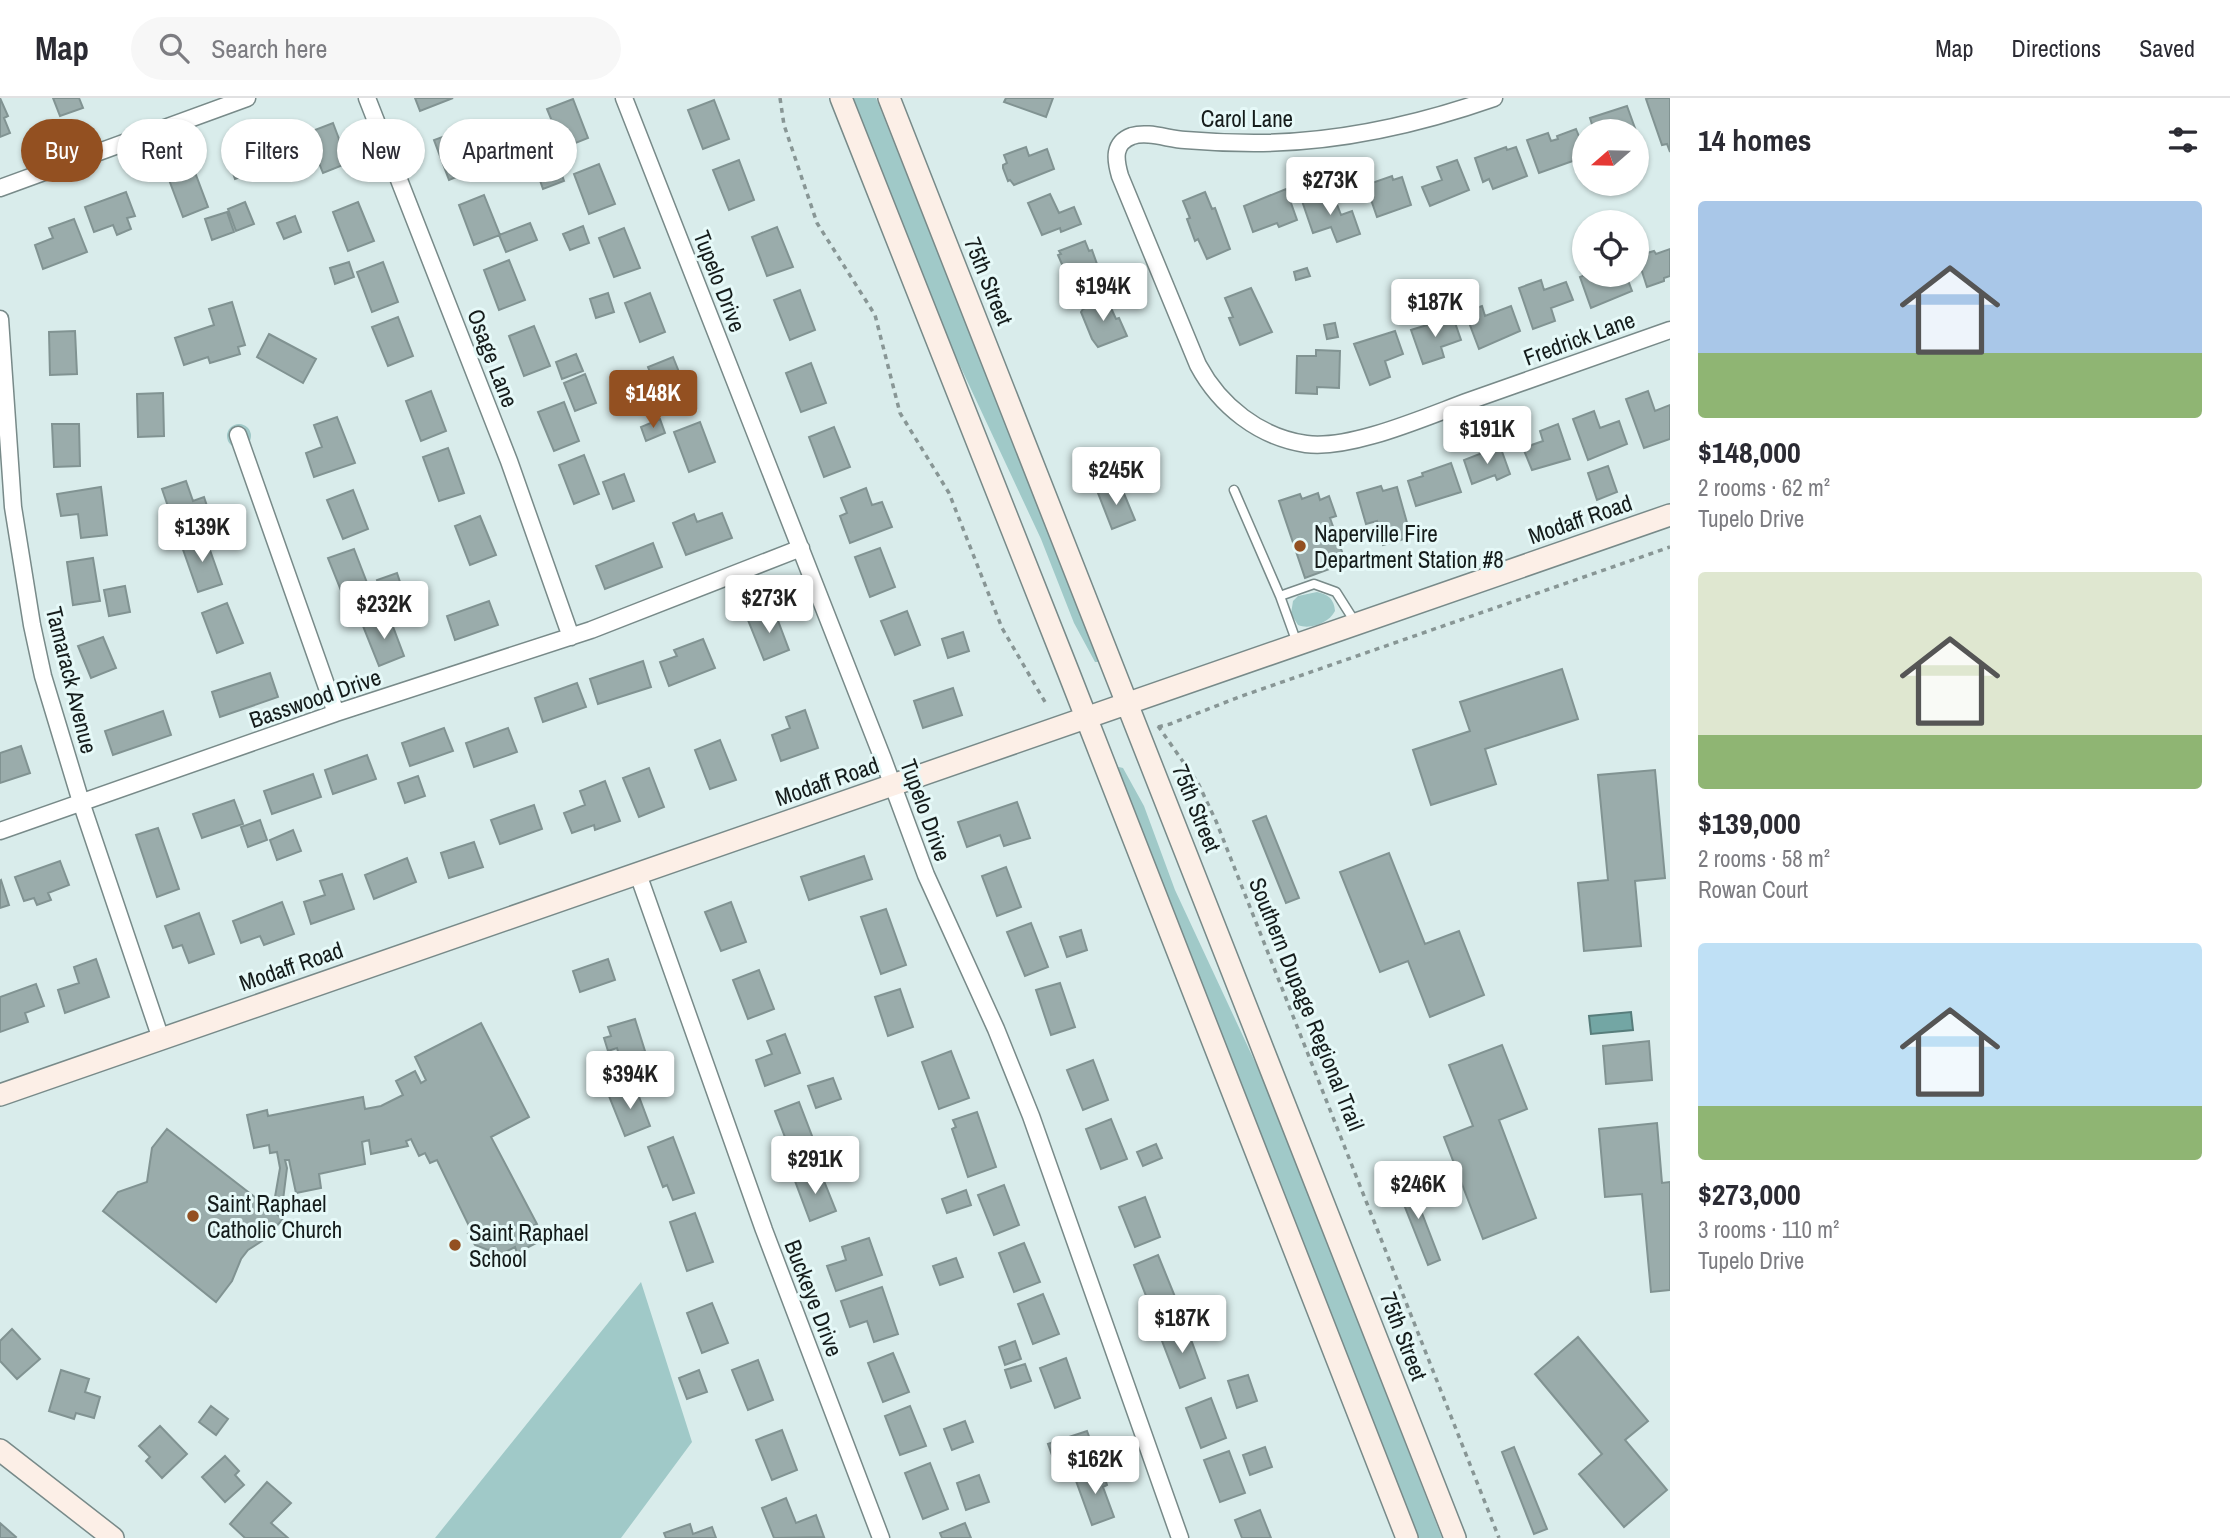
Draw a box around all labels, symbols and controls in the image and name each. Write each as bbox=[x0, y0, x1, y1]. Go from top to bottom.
search box bbox=[131, 17, 621, 80]
text: Map bbox=[35, 26, 89, 70]
icon: search bbox=[155, 29, 193, 67]
text: Search here bbox=[211, 31, 327, 66]
text: Map bbox=[1935, 32, 1973, 64]
text: Directions bbox=[2011, 32, 2101, 64]
text: Saved bbox=[2139, 32, 2195, 64]
street label: Carol Lane bbox=[1201, 103, 1293, 134]
chip: Buy bbox=[21, 119, 103, 182]
chip: Rent bbox=[117, 119, 207, 182]
chip: Filters bbox=[221, 119, 323, 182]
chip: New bbox=[337, 119, 425, 182]
chip: Apartment bbox=[439, 119, 577, 182]
north arrow bbox=[1572, 119, 1648, 196]
map controls bbox=[1572, 119, 1649, 287]
text: 14 homes bbox=[1698, 120, 1812, 160]
icon: filters bbox=[2164, 121, 2202, 159]
pin: $273K bbox=[1281, 158, 1379, 217]
text: $273K bbox=[1302, 164, 1358, 195]
button: locate bbox=[1572, 210, 1649, 287]
street label: Tupelo Drive bbox=[686, 226, 754, 336]
street label: 75th Street bbox=[957, 232, 1021, 330]
icon: home bbox=[1887, 247, 2013, 373]
pin: $194K bbox=[1054, 264, 1152, 323]
text: $194K bbox=[1075, 270, 1131, 301]
pin: $187K bbox=[1386, 280, 1484, 339]
text: $187K bbox=[1407, 286, 1463, 317]
street label: Osage Lane bbox=[460, 304, 526, 412]
street label: Fredrick Lane bbox=[1519, 304, 1639, 372]
pin: $148K bbox=[604, 370, 702, 430]
text: $148K bbox=[625, 377, 681, 408]
pin: $191K bbox=[1438, 406, 1536, 466]
text: $191K bbox=[1459, 413, 1515, 444]
text: $148,000 bbox=[1698, 432, 1801, 472]
pin: $245K bbox=[1067, 448, 1165, 507]
text: $245K bbox=[1088, 454, 1144, 485]
text: 2 rooms · 62 m² bbox=[1698, 472, 1830, 503]
street label: Modaff Road bbox=[1524, 487, 1636, 551]
text: Tupelo Drive bbox=[1698, 503, 1804, 534]
pin: $139K bbox=[153, 504, 251, 564]
text: $139K bbox=[174, 511, 230, 542]
place label: Naperville Fire Department Station #8 bbox=[1314, 518, 1504, 575]
marker: Naperville Fire Department Station #8 bbox=[1292, 538, 1308, 554]
pin: $273K bbox=[720, 575, 818, 635]
pin: $232K bbox=[335, 582, 433, 641]
text: $273K bbox=[741, 582, 797, 613]
text: $232K bbox=[356, 588, 412, 619]
street label: Tamarack Avenue bbox=[39, 603, 105, 757]
icon: home bbox=[1887, 618, 2013, 744]
street label: Basswood Drive bbox=[245, 661, 385, 735]
street label: Modaff Road bbox=[771, 749, 883, 813]
street label: Tupelo Drive bbox=[893, 755, 959, 865]
street label: 75th Street bbox=[1165, 759, 1229, 857]
text: $139,000 bbox=[1698, 803, 1801, 843]
text: 2 rooms · 58 m² bbox=[1698, 843, 1830, 874]
street label: Southern Dupage Regional Trail bbox=[1242, 873, 1372, 1135]
text: Rowan Court bbox=[1698, 874, 1808, 905]
street label: Modaff Road bbox=[235, 934, 347, 998]
icon: home bbox=[1887, 989, 2013, 1115]
pin: $394K bbox=[581, 1052, 679, 1111]
text: $394K bbox=[602, 1058, 658, 1089]
pin: $291K bbox=[766, 1136, 864, 1196]
text: $291K bbox=[787, 1143, 843, 1174]
pin: $246K bbox=[1369, 1162, 1467, 1221]
text: $246K bbox=[1390, 1168, 1446, 1199]
text: $273,000 bbox=[1698, 1174, 1801, 1214]
place label: Saint Raphael Catholic Church bbox=[207, 1188, 342, 1245]
marker: Saint Raphael Catholic Church bbox=[185, 1208, 201, 1224]
text: 3 rooms · 110 m² bbox=[1698, 1214, 1839, 1245]
place label: Saint Raphael School bbox=[469, 1217, 589, 1274]
street label: Buckeye Drive bbox=[778, 1235, 850, 1361]
marker: Saint Raphael School bbox=[447, 1237, 463, 1253]
text: Tupelo Drive bbox=[1698, 1245, 1804, 1276]
street label: 75th Street bbox=[1373, 1287, 1435, 1385]
pin: $187K bbox=[1133, 1296, 1231, 1355]
text: $187K bbox=[1154, 1302, 1210, 1333]
pin: $162K bbox=[1046, 1436, 1144, 1496]
text: $162K bbox=[1067, 1443, 1123, 1474]

